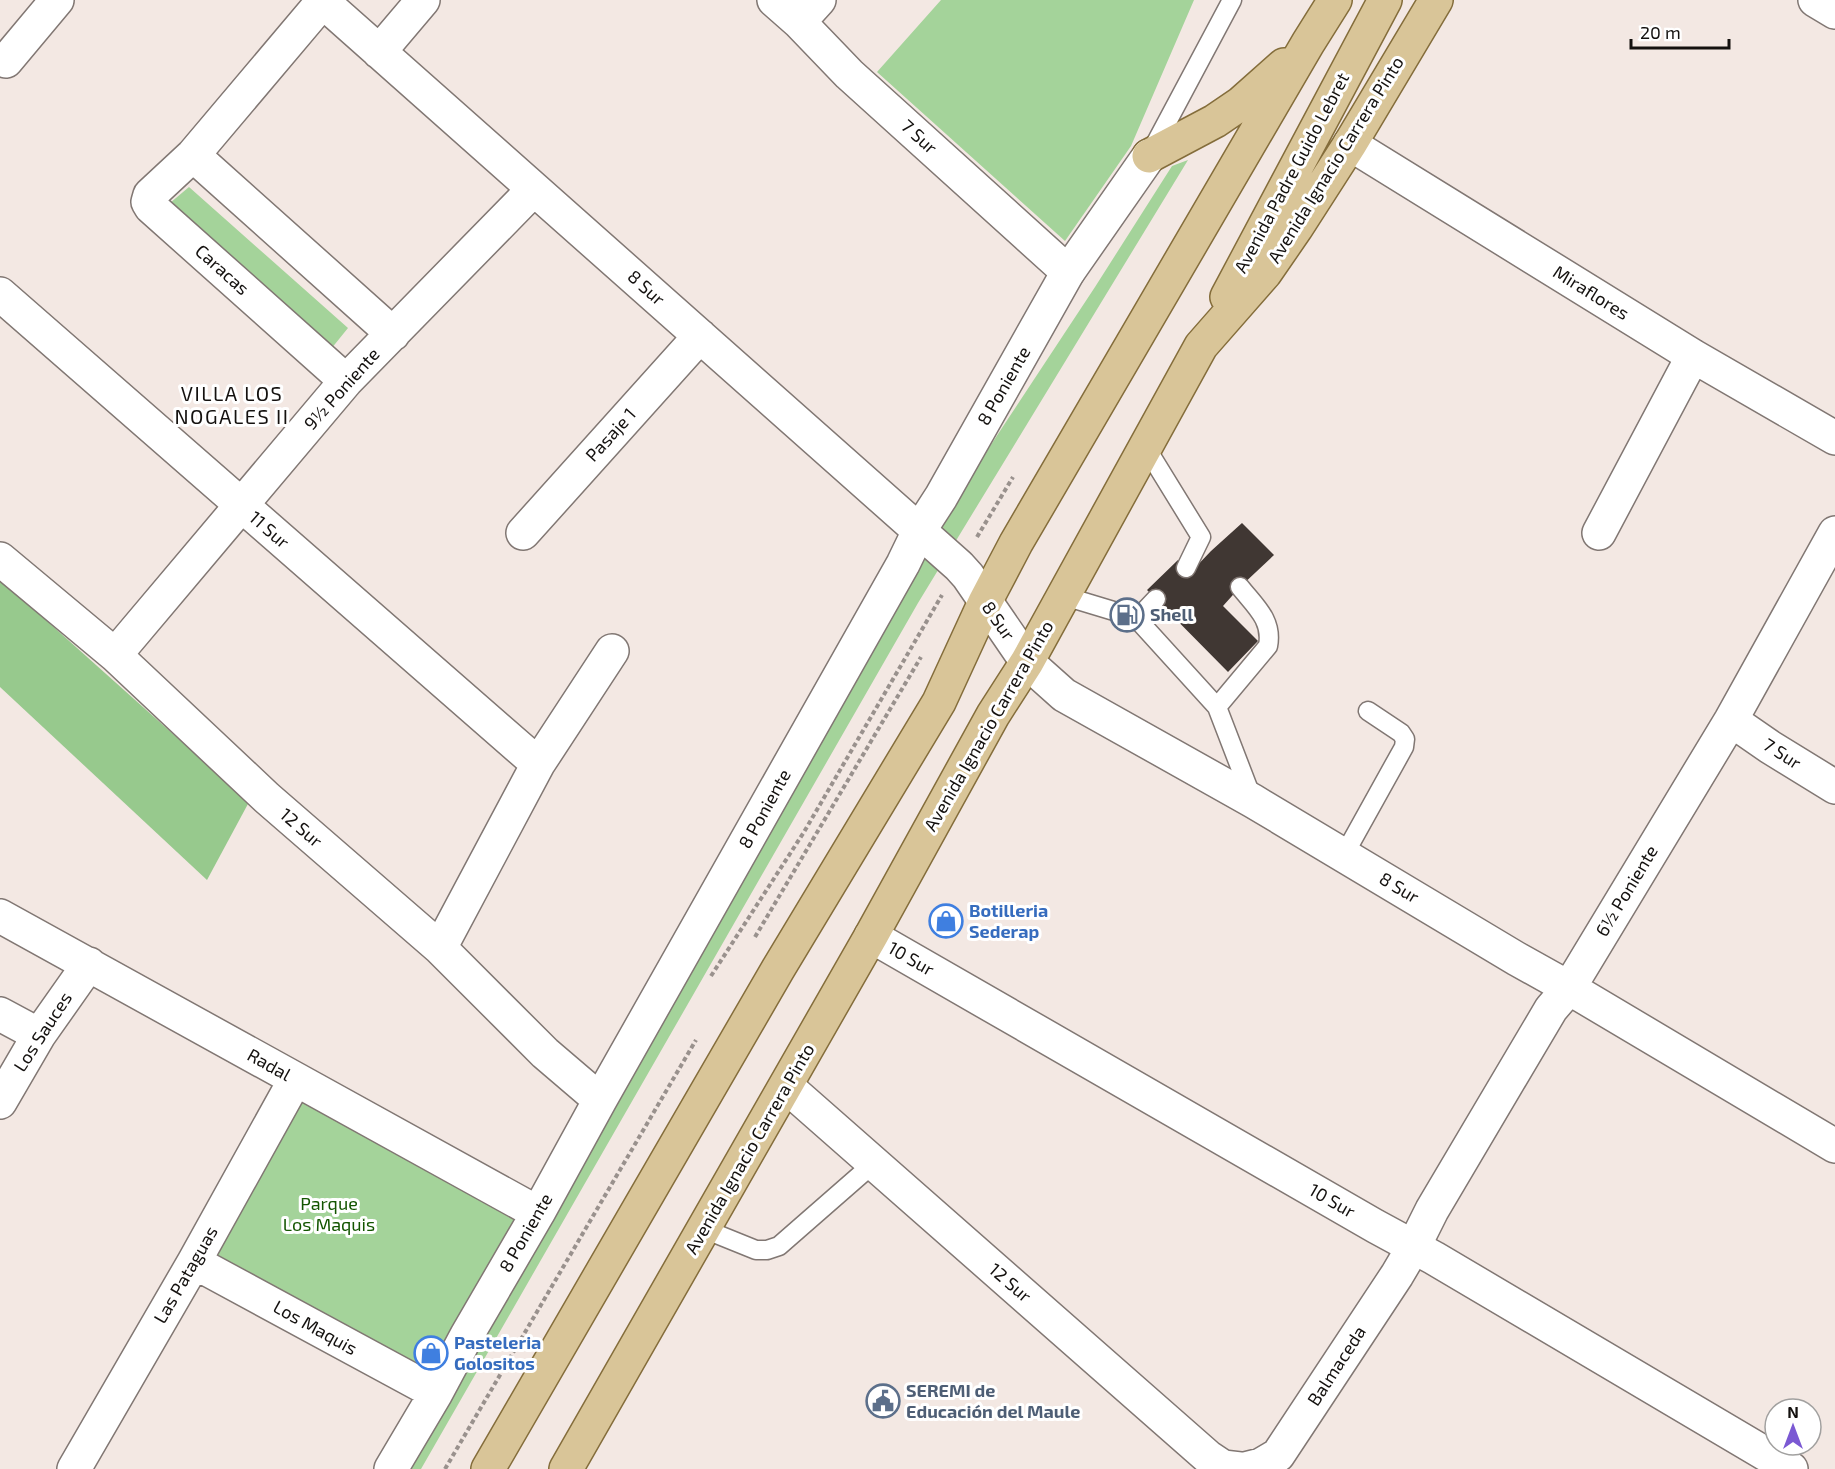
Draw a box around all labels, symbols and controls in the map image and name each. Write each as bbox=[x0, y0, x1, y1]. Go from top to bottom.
scale bar bbox=[1631, 12, 1728, 50]
text: 20 m bbox=[1640, 21, 1681, 43]
street label: Avenida Ignacio Carrera Pinto bbox=[1262, 52, 1408, 267]
street label: Avenida Padre Guido Lebret bbox=[1229, 68, 1353, 276]
street label: 7 Sur bbox=[897, 114, 942, 158]
street label: Caracas bbox=[191, 239, 254, 299]
street label: Miraflores bbox=[1549, 260, 1634, 324]
street label: 8 Sur bbox=[624, 265, 670, 310]
street label: 8 Poniente bbox=[972, 342, 1034, 429]
street label: 9½ Poniente bbox=[299, 343, 384, 434]
district label: VILLA LOS NOGALES II bbox=[174, 381, 290, 428]
street label: Pasaje 1 bbox=[580, 403, 640, 466]
street label: 11 Sur bbox=[245, 506, 294, 553]
street label: 8 Sur bbox=[978, 597, 1020, 644]
fuel station icon: Shell bbox=[1109, 597, 1145, 633]
place label: Shell bbox=[1150, 603, 1193, 625]
street label: Avenida Ignacio Carrera Pinto bbox=[919, 616, 1058, 835]
street label: 7 Sur bbox=[1759, 733, 1806, 774]
street label: 8 Poniente bbox=[733, 765, 795, 852]
street label: 12 Sur bbox=[276, 803, 327, 852]
street label: 6½ Poniente bbox=[1590, 841, 1662, 940]
street label: 8 Sur bbox=[1376, 867, 1423, 908]
place label: Botilleria Sederap bbox=[969, 899, 1048, 942]
shop icon: Botilleria Sederap bbox=[928, 903, 964, 939]
street label: 10 Sur bbox=[885, 936, 938, 980]
street label: Los Sauces bbox=[8, 988, 76, 1075]
street label: Avenida Ignacio Carrera Pinto bbox=[680, 1039, 819, 1258]
street label: Radal bbox=[244, 1043, 296, 1085]
street label: 10 Sur bbox=[1306, 1178, 1359, 1222]
street label: 8 Poniente bbox=[494, 1189, 556, 1276]
park label: Parque Los Maquis bbox=[283, 1192, 375, 1235]
street label: Las Pataguas bbox=[148, 1222, 222, 1327]
street label: 12 Sur bbox=[985, 1258, 1036, 1307]
street label: Los Maquis bbox=[270, 1295, 361, 1359]
street label: Balmaceda bbox=[1302, 1321, 1370, 1409]
place label: Pasteleria Golositos bbox=[454, 1331, 541, 1374]
shop icon: Pasteleria Golositos bbox=[413, 1335, 449, 1371]
place label: SEREMI de Educación del Maule bbox=[906, 1379, 1080, 1422]
public building icon: SEREMI de Educación del Maule bbox=[865, 1383, 901, 1419]
north arrow bbox=[1763, 1397, 1823, 1457]
text: N bbox=[1787, 1402, 1799, 1421]

